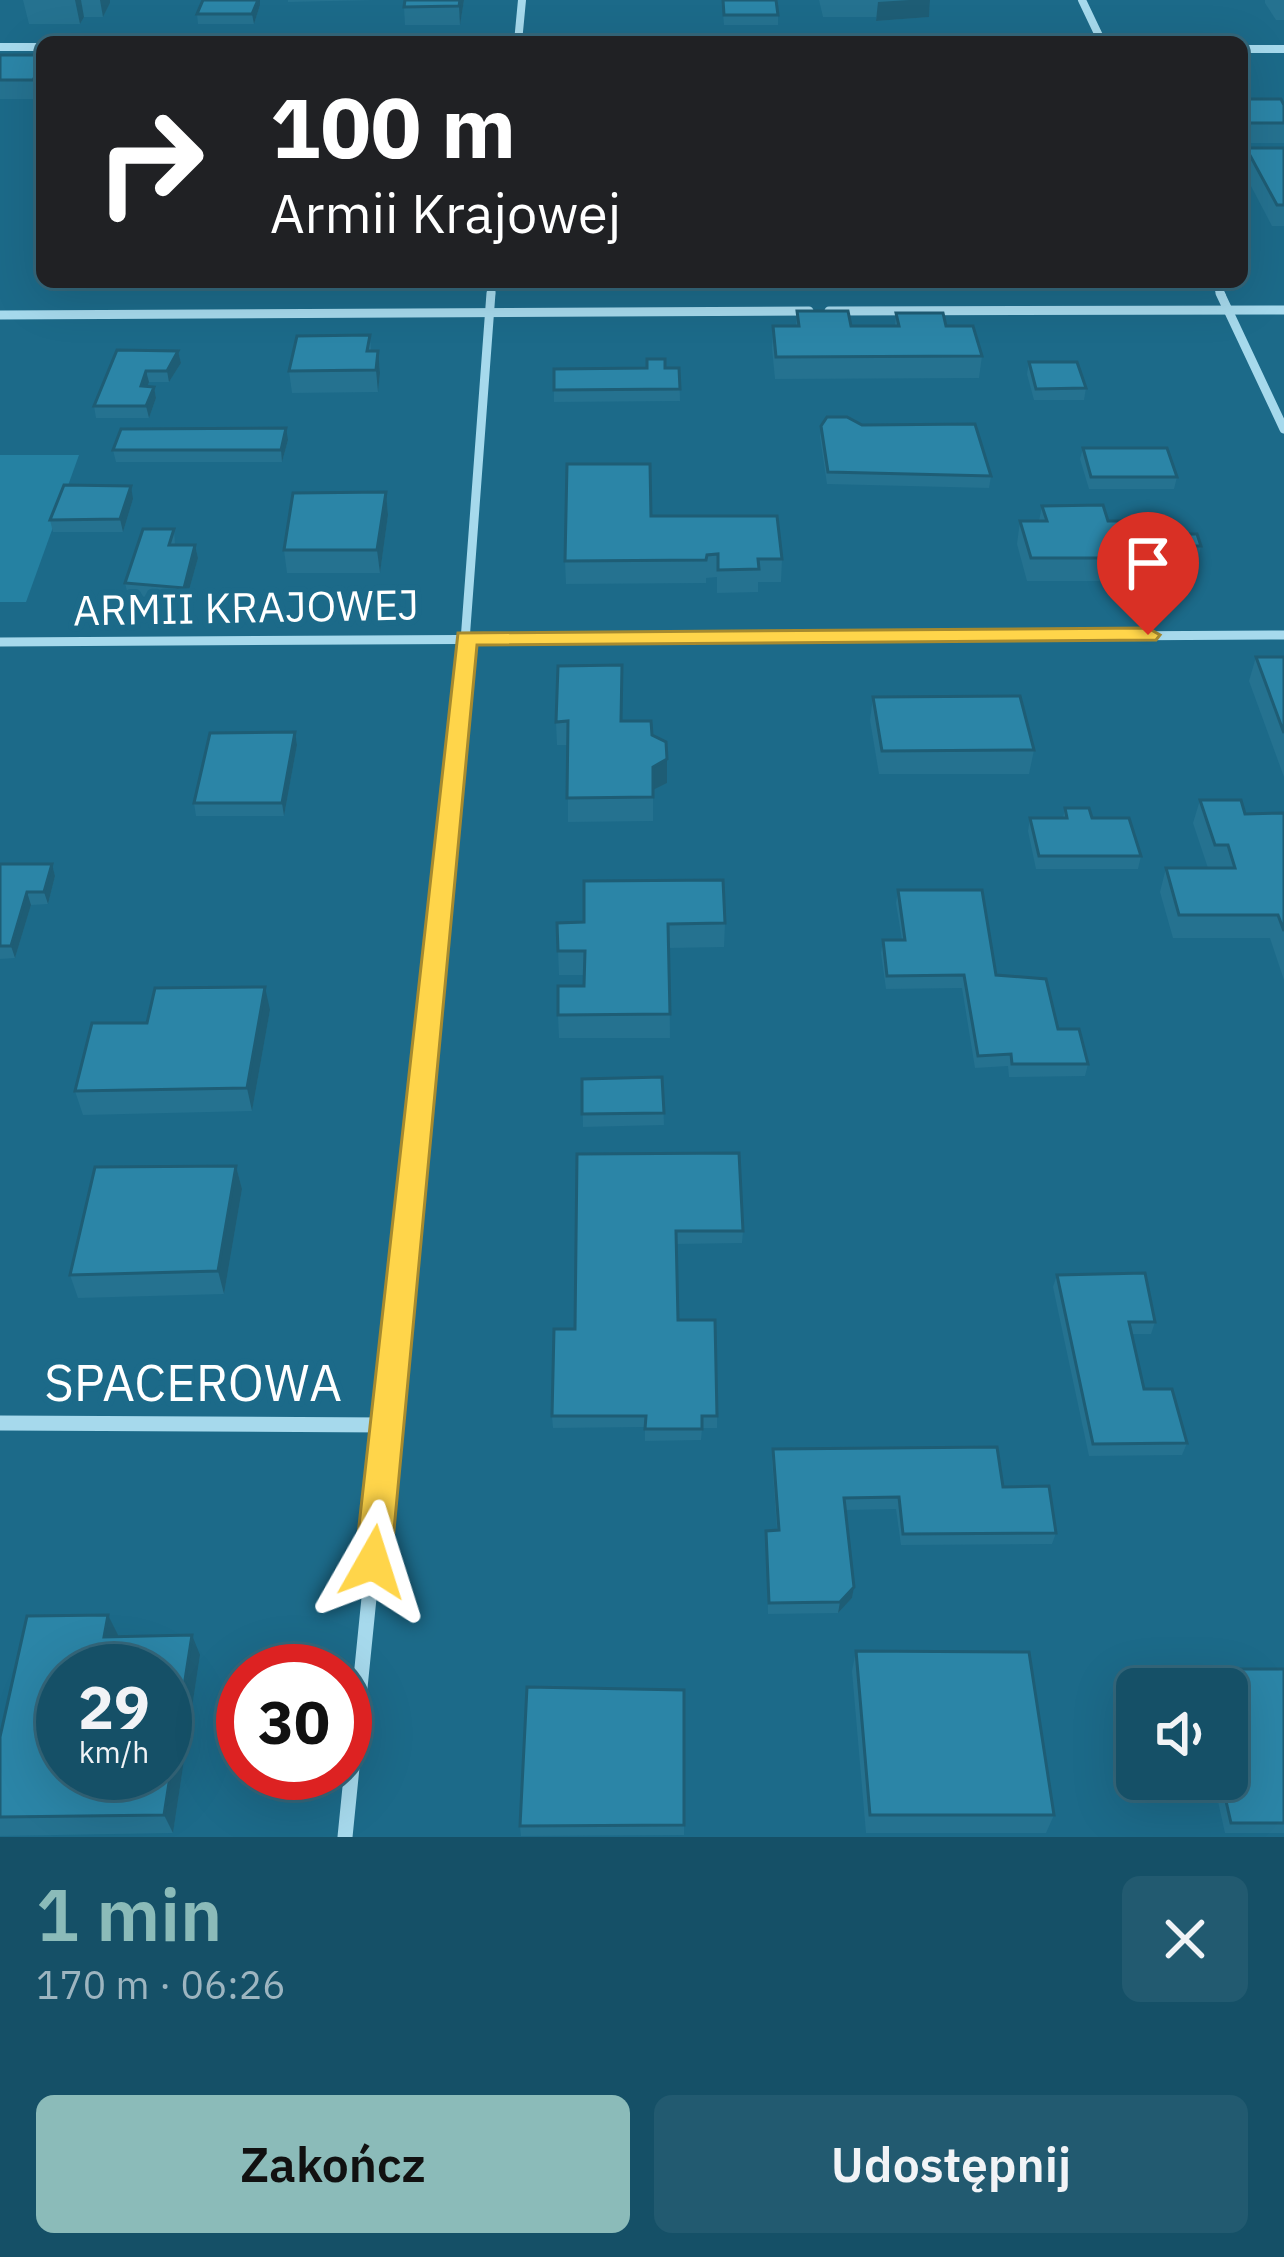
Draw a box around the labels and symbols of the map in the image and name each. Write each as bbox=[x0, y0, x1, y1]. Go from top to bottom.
pin bbox=[1097, 512, 1199, 635]
street label: ARMII KRAJOWEJ bbox=[73, 576, 419, 638]
street label: SPACEROWA bbox=[44, 1349, 342, 1415]
position arrow bbox=[310, 1499, 436, 1625]
speed limit sign: 30 bbox=[216, 1644, 372, 1800]

